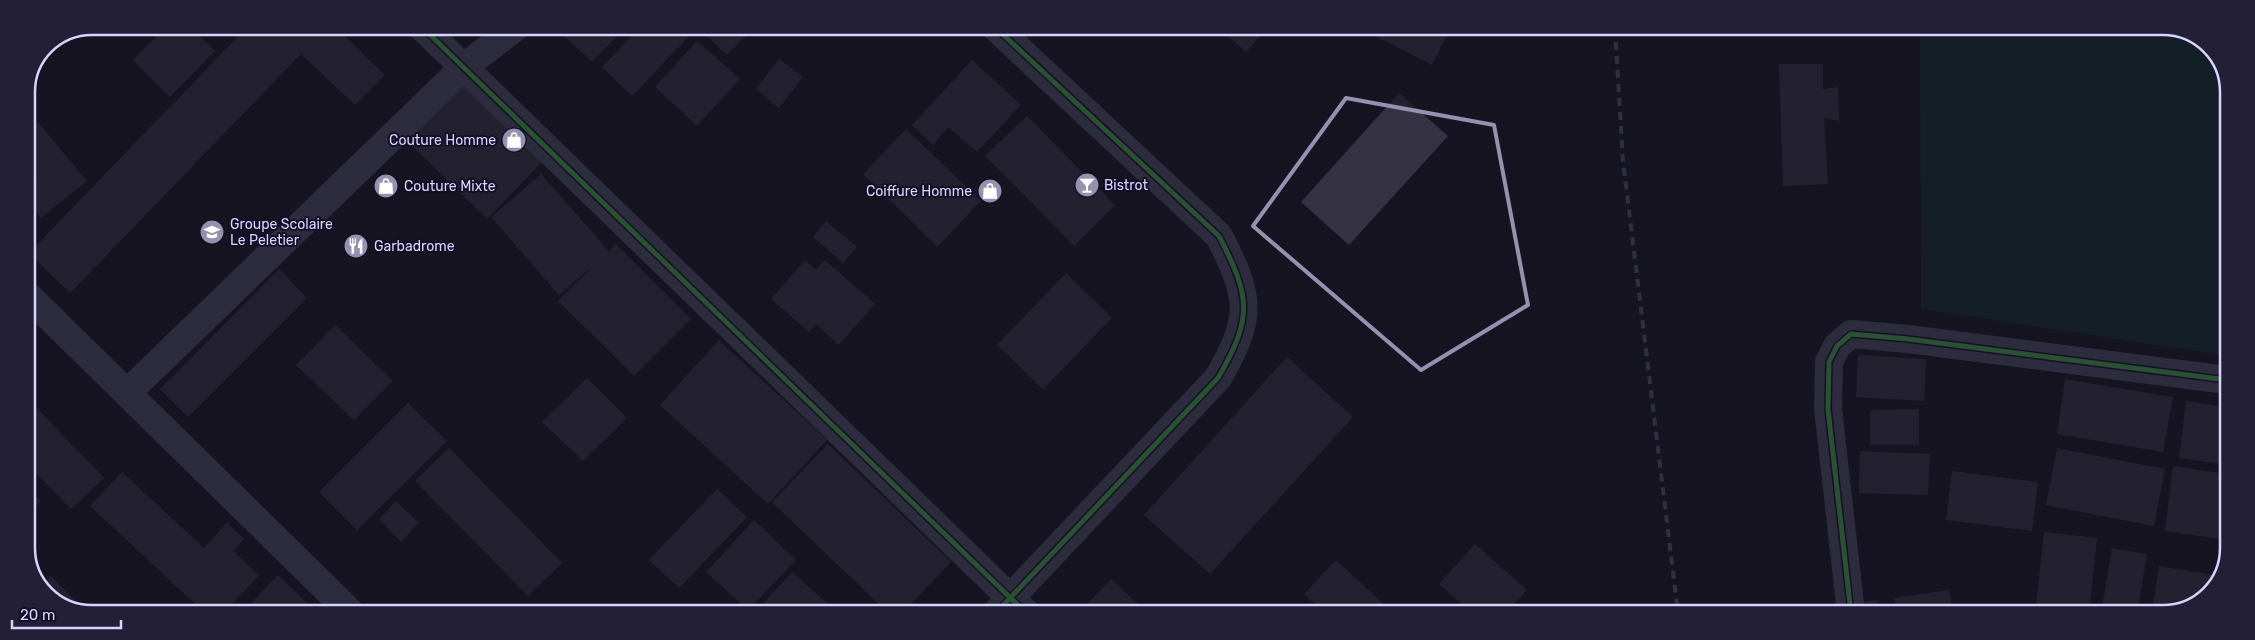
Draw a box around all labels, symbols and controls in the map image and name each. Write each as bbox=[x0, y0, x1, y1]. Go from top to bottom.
shop icon: Couture Homme bbox=[501, 127, 527, 153]
place label: Couture Homme bbox=[389, 132, 496, 149]
bar icon: Bistrot bbox=[1074, 172, 1100, 198]
shop icon: Couture Mixte bbox=[373, 173, 399, 199]
place label: Bistrot bbox=[1104, 177, 1148, 194]
place label: Couture Mixte bbox=[404, 178, 496, 195]
shop icon: Coiffure Homme bbox=[977, 178, 1003, 204]
place label: Coiffure Homme bbox=[866, 183, 972, 200]
place label: Groupe Scolaire Le Peletier bbox=[230, 216, 333, 249]
school or university icon: Groupe Scolaire Le Peletier bbox=[199, 219, 225, 245]
restaurant icon: Garbadrome bbox=[343, 233, 369, 259]
place label: Garbadrome bbox=[374, 238, 455, 255]
scale bar bbox=[12, 598, 121, 630]
text: 20 m bbox=[20, 606, 55, 624]

